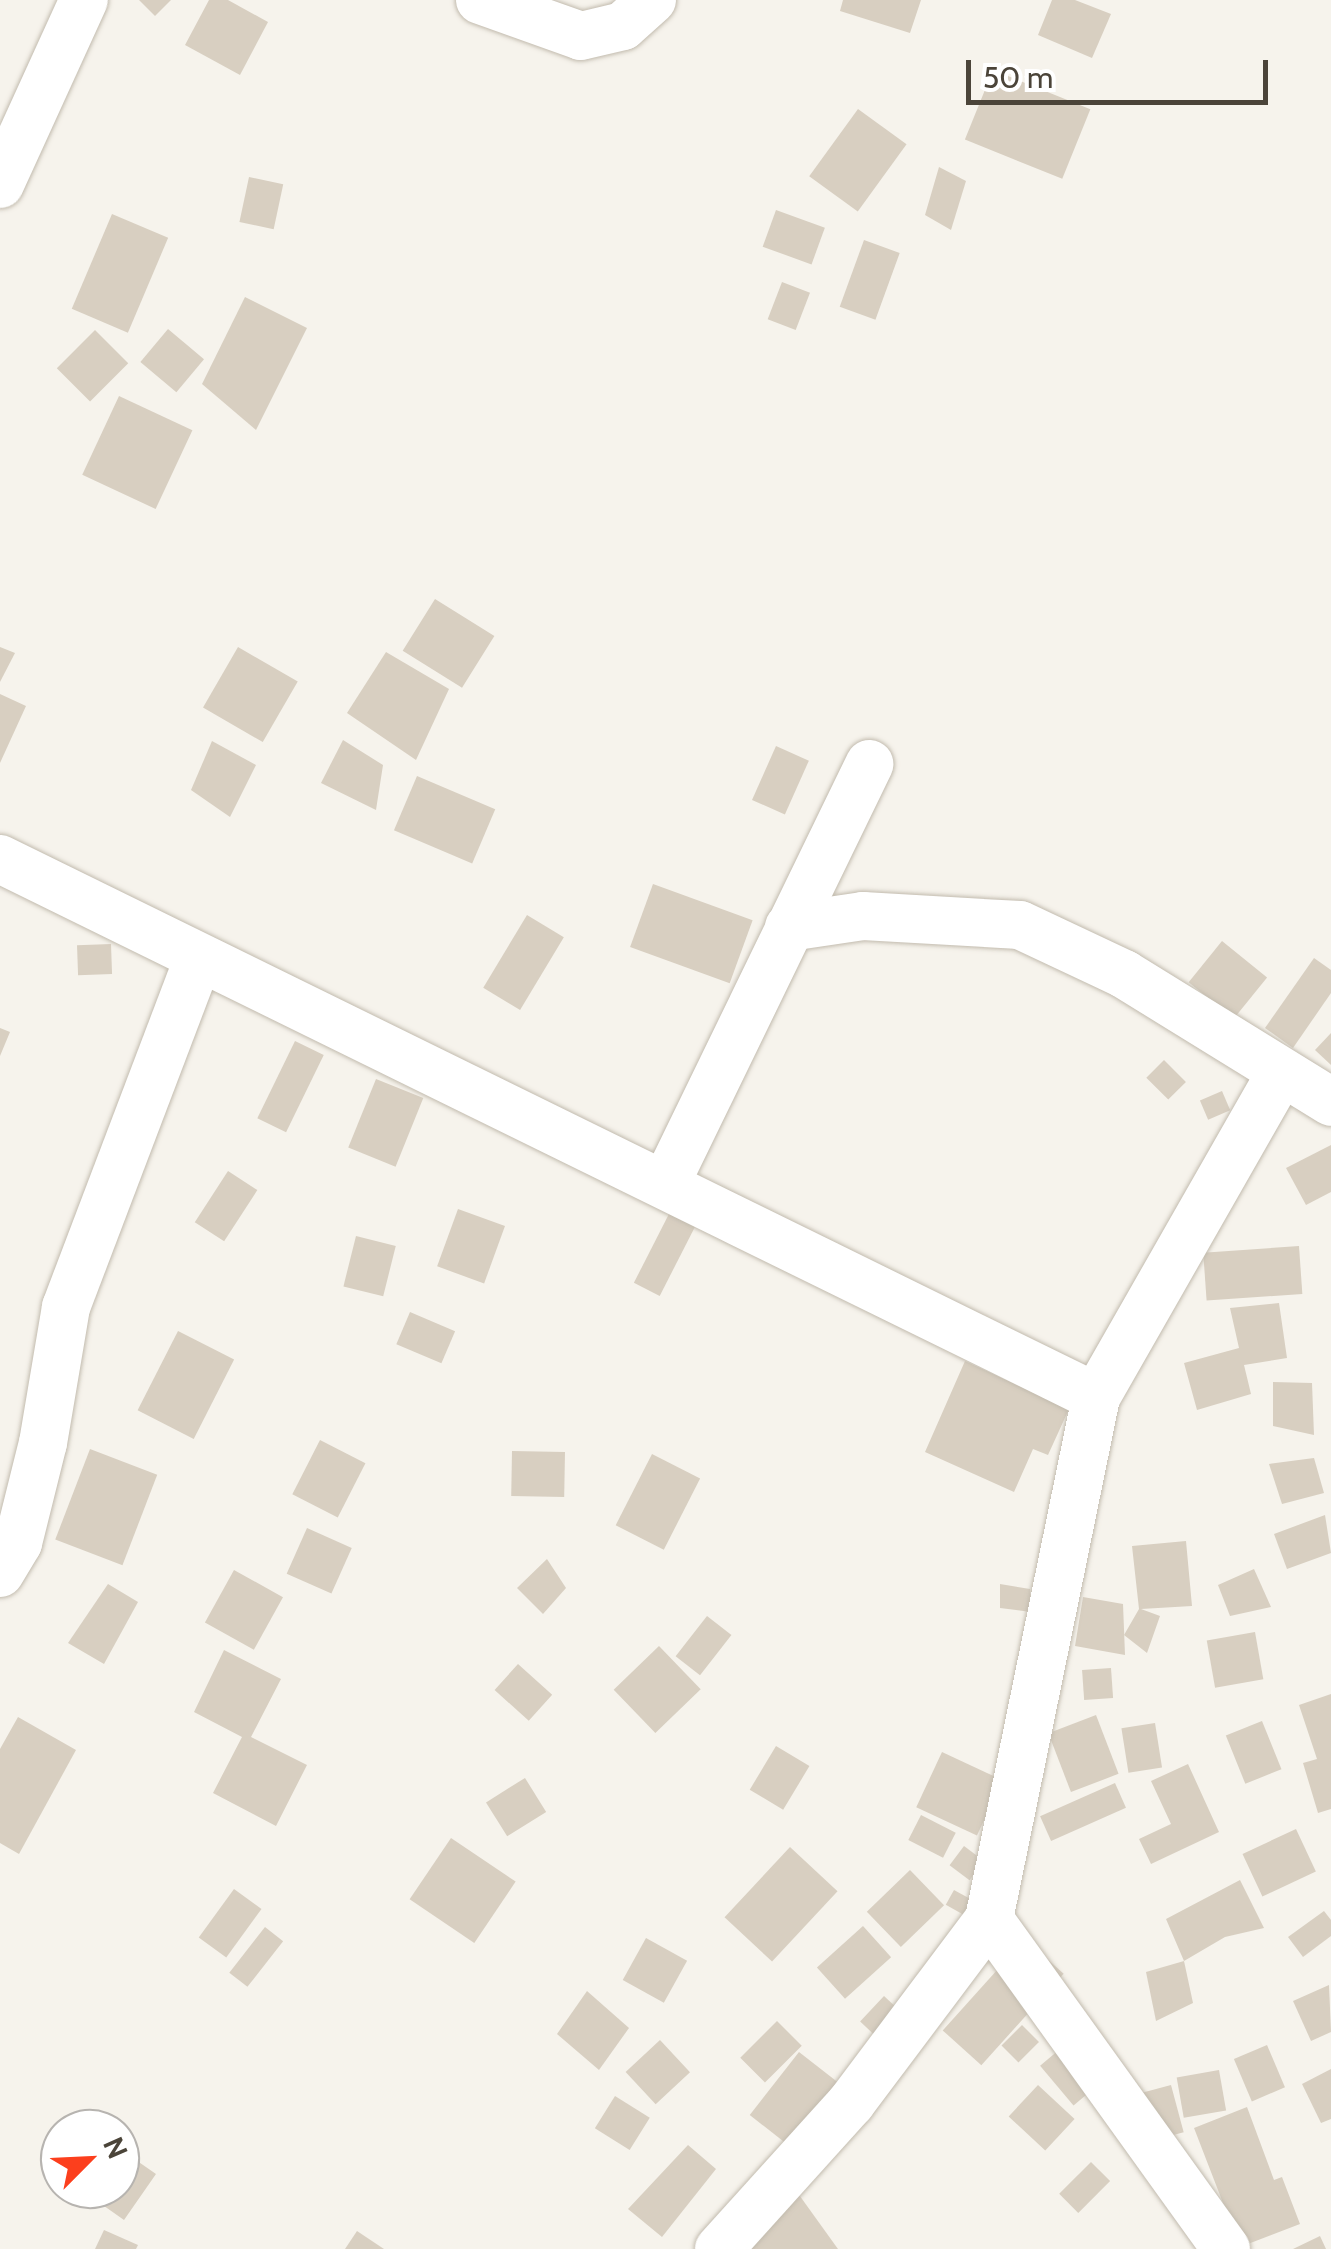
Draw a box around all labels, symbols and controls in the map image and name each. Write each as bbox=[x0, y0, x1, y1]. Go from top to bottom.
scale bar bbox=[971, 40, 1274, 102]
text: 50 m bbox=[983, 59, 1053, 96]
north arrow bbox=[40, 2109, 140, 2209]
text: N bbox=[96, 2132, 135, 2164]

